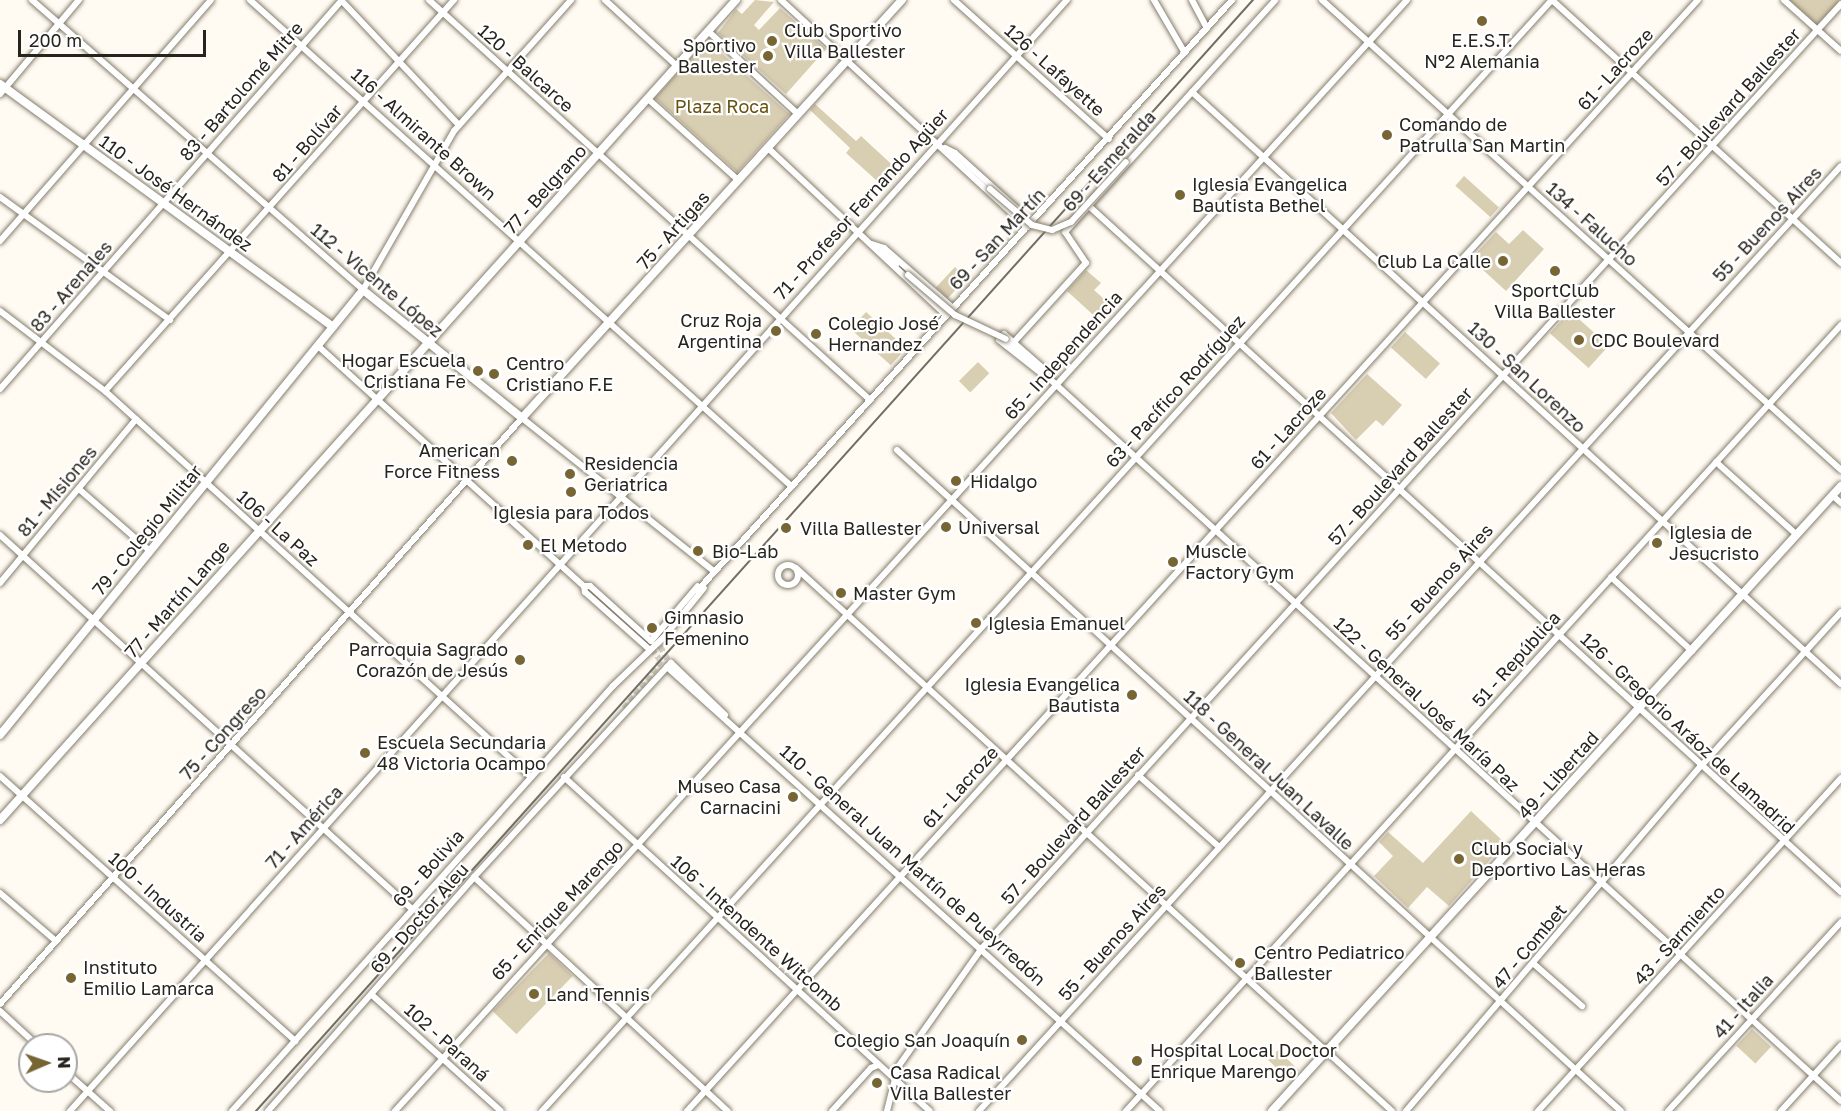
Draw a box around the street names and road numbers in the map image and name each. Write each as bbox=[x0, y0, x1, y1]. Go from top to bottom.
street label: 83 - Bartolomé Mitre bbox=[175, 17, 307, 165]
street label: 120 - Balcarce bbox=[474, 19, 578, 117]
street label: 126 - Lafayette bbox=[1000, 19, 1110, 121]
street label: 61 - Lacroze bbox=[1572, 23, 1658, 115]
street label: 57 - Boulevard Ballester bbox=[1651, 23, 1805, 191]
street label: 116 - Almirante Brown bbox=[347, 63, 501, 205]
street label: 81 - Bolívar bbox=[267, 100, 347, 186]
street label: 71 - Profesor Fernando Agüer bbox=[769, 104, 953, 304]
street label: 69 - Esmeralda bbox=[1058, 106, 1160, 216]
street label: 110 - José Hernández bbox=[95, 130, 257, 256]
street label: 77 - Belgrano bbox=[499, 140, 591, 238]
street label: 55 - Buenos Aires bbox=[1708, 162, 1826, 286]
street label: 134 - Falucho bbox=[1542, 178, 1642, 270]
street label: 69 - San Martín bbox=[944, 184, 1050, 294]
street label: 75 - Artigas bbox=[632, 186, 714, 274]
street label: 112 - Vicente López bbox=[307, 219, 447, 341]
street label: 83 - Arenales bbox=[26, 236, 116, 336]
street label: 65 - Independencia bbox=[1000, 286, 1126, 424]
street label: 63 - Pacífico Rodríguez bbox=[1101, 310, 1249, 472]
street label: 130 - San Lorenzo bbox=[1464, 317, 1590, 437]
street label: 61 - Lacroze bbox=[1245, 382, 1331, 474]
street label: 57 - Boulevard Ballester bbox=[1323, 382, 1477, 550]
street label: 81 - Misiones bbox=[13, 441, 101, 541]
street label: 79 - Colegio Militar bbox=[88, 460, 206, 600]
street label: 106 - La Paz bbox=[233, 486, 323, 570]
street label: 55 - Buenos Aires bbox=[1381, 519, 1497, 645]
street label: 77 - Martín Lange bbox=[120, 536, 234, 662]
street label: 51 - República bbox=[1467, 607, 1565, 711]
street label: 122 - General José María Paz bbox=[1330, 612, 1524, 796]
street label: 126 - Gregorio Aráoz de Lamadrid bbox=[1576, 628, 1800, 838]
street label: 75 - Congreso bbox=[175, 682, 271, 784]
street label: 118 - General Juan Lavalle bbox=[1180, 686, 1358, 854]
street label: 49 - Libertad bbox=[1513, 727, 1603, 823]
street label: 110 - General Juan Martín de Pueyrredón bbox=[776, 740, 1050, 990]
street label: 61 - Lacroze bbox=[917, 741, 1003, 833]
street label: 57 - Boulevard Ballester bbox=[996, 741, 1150, 909]
street label: 71 - América bbox=[261, 781, 347, 873]
street label: 69 - Bolivia bbox=[388, 825, 468, 911]
street label: 65 - Enrique Marengo bbox=[486, 835, 628, 985]
street label: 100 - Industria bbox=[105, 847, 211, 947]
street label: 106 - Intendente Witcomb bbox=[667, 850, 847, 1016]
street label: 69 - Doctor Aleu bbox=[365, 858, 473, 978]
street label: 55 - Buenos Aires bbox=[1054, 879, 1170, 1005]
street label: 43 - Sarmiento bbox=[1629, 881, 1729, 989]
street label: 47 - Combet bbox=[1487, 899, 1571, 993]
street label: 41 - Italia bbox=[1708, 969, 1778, 1043]
street label: 102 - Paraná bbox=[400, 998, 494, 1086]

